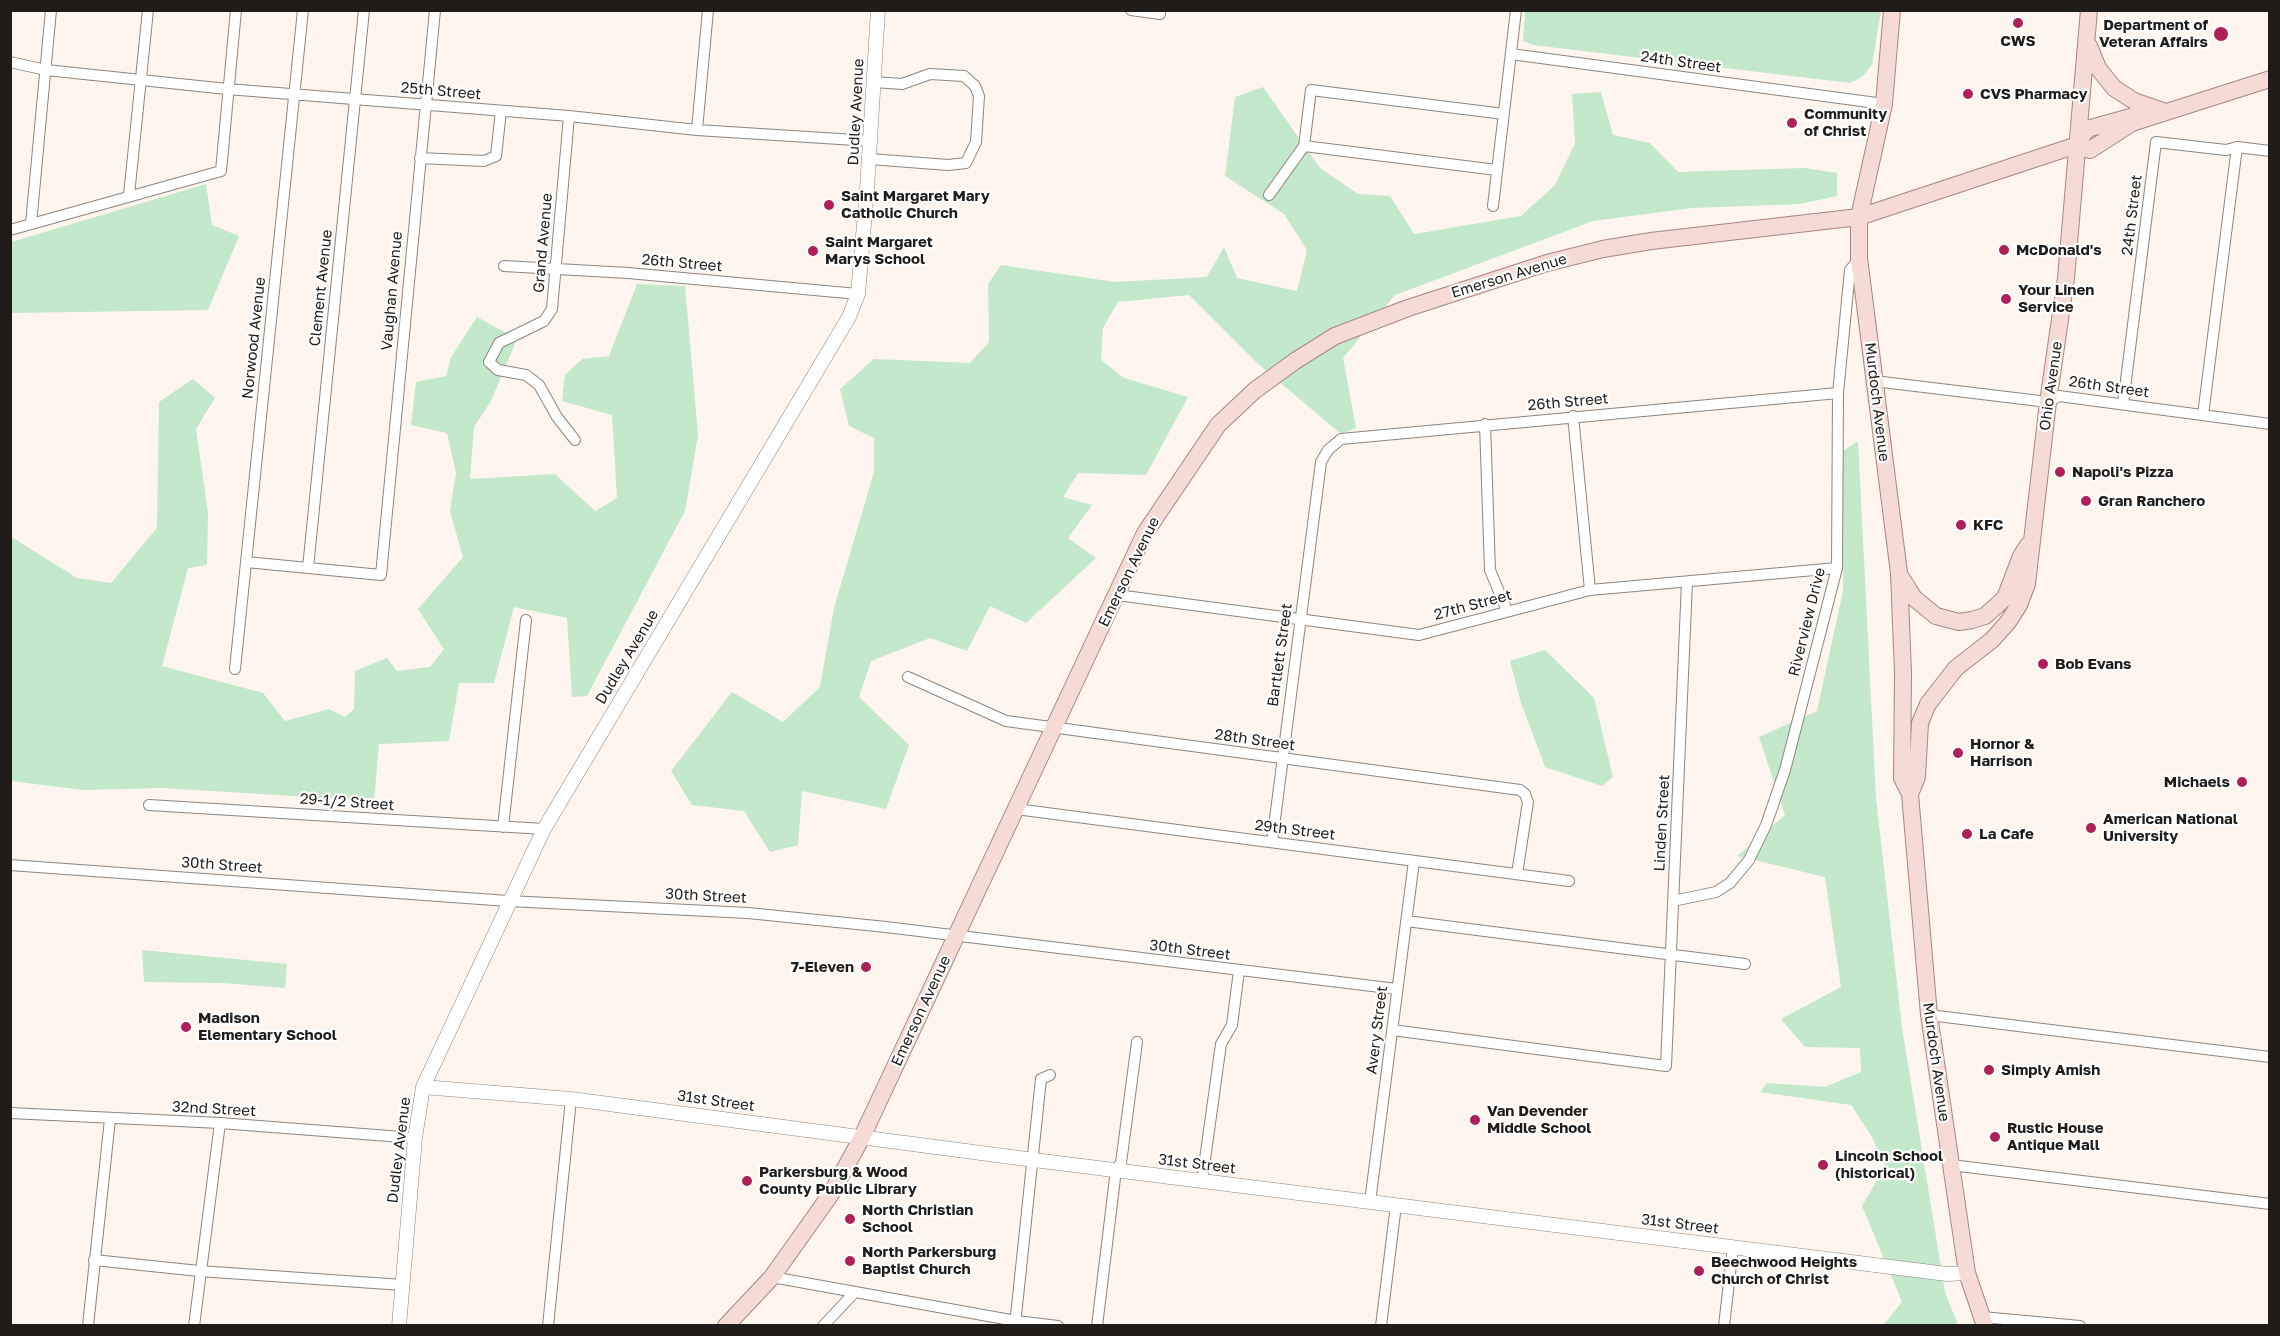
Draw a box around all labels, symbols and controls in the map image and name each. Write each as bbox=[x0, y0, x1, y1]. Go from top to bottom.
marker: CWS bbox=[2011, 16, 2025, 30]
place label: Department of Veteran Affairs bbox=[2099, 16, 2208, 51]
marker: Department of Veteran Affairs bbox=[2212, 25, 2230, 43]
place label: CWS bbox=[2000, 32, 2036, 50]
street label: 24th Street bbox=[1640, 47, 1722, 77]
street label: Dudley Avenue bbox=[844, 58, 868, 166]
street label: 25th Street bbox=[400, 79, 482, 103]
place label: CVS Pharmacy bbox=[1980, 85, 2087, 103]
marker: CVS Pharmacy bbox=[1961, 87, 1975, 101]
place label: Community of Christ bbox=[1804, 105, 1887, 140]
marker: Community of Christ bbox=[1785, 116, 1799, 130]
street label: 24th Street bbox=[2118, 174, 2146, 256]
place label: Saint Margaret Mary Catholic Church bbox=[841, 187, 990, 222]
street label: Grand Avenue bbox=[530, 192, 556, 294]
marker: Saint Margaret Mary Catholic Church bbox=[822, 198, 836, 212]
street label: Clement Avenue bbox=[306, 229, 336, 347]
street label: Vaughan Avenue bbox=[378, 231, 406, 351]
place label: Saint Margaret Marys School bbox=[825, 233, 933, 268]
place label: McDonald's bbox=[2016, 241, 2102, 259]
marker: McDonald's bbox=[1997, 243, 2011, 257]
marker: Saint Margaret Marys School bbox=[806, 244, 820, 258]
street label: 26th Street bbox=[641, 250, 723, 276]
street label: Emerson Avenue bbox=[1449, 250, 1569, 302]
street label: Norwood Avenue bbox=[239, 276, 269, 400]
place label: Your Linen Service bbox=[2018, 281, 2094, 316]
marker: Your Linen Service bbox=[1999, 292, 2013, 306]
street label: Ohio Avenue bbox=[2036, 340, 2066, 432]
street label: Murdoch Avenue bbox=[1861, 341, 1893, 463]
street label: 26th Street bbox=[2068, 372, 2150, 402]
street label: 26th Street bbox=[1527, 389, 1609, 415]
place label: Napoli's Pizza bbox=[2072, 463, 2174, 481]
marker: Napoli's Pizza bbox=[2053, 465, 2067, 479]
place label: Gran Ranchero bbox=[2098, 492, 2205, 510]
marker: Gran Ranchero bbox=[2079, 494, 2093, 508]
street label: Emerson Avenue bbox=[1095, 514, 1163, 630]
place label: KFC bbox=[1973, 516, 2003, 534]
marker: KFC bbox=[1954, 518, 1968, 532]
street label: Riverview Drive bbox=[1785, 566, 1829, 678]
street label: 27th Street bbox=[1432, 586, 1514, 624]
street label: Bartlett Street bbox=[1264, 602, 1296, 708]
street label: Dudley Avenue bbox=[592, 607, 662, 707]
place label: Bob Evans bbox=[2055, 655, 2131, 673]
marker: Bob Evans bbox=[2036, 657, 2050, 671]
street label: 28th Street bbox=[1214, 725, 1296, 755]
place label: Hornor & Harrison bbox=[1970, 735, 2035, 770]
marker: Hornor & Harrison bbox=[1951, 746, 1965, 760]
place label: Michaels bbox=[2164, 773, 2230, 791]
street label: Linden Street bbox=[1650, 774, 1674, 872]
marker: Michaels bbox=[2235, 775, 2249, 789]
street label: 29-1/2 Street bbox=[299, 790, 395, 814]
place label: American National University bbox=[2103, 810, 2238, 845]
street label: 29th Street bbox=[1254, 816, 1336, 844]
marker: American National University bbox=[2084, 821, 2098, 835]
place label: La Cafe bbox=[1979, 825, 2034, 843]
marker: La Cafe bbox=[1960, 827, 1974, 841]
street label: 30th Street bbox=[181, 853, 263, 877]
street label: 30th Street bbox=[665, 885, 747, 907]
street label: 30th Street bbox=[1148, 936, 1232, 964]
street label: Emerson Avenue bbox=[888, 953, 954, 1069]
place label: 7-Eleven bbox=[791, 958, 854, 976]
marker: 7-Eleven bbox=[859, 960, 873, 974]
street label: Avery Street bbox=[1363, 985, 1391, 1075]
street label: Murdoch Avenue bbox=[1919, 1001, 1953, 1123]
place label: Madison Elementary School bbox=[198, 1009, 337, 1044]
marker: Madison Elementary School bbox=[179, 1020, 193, 1034]
place label: Simply Amish bbox=[2001, 1061, 2100, 1079]
marker: Simply Amish bbox=[1982, 1063, 1996, 1077]
street label: 31st Street bbox=[676, 1087, 756, 1115]
street label: Dudley Avenue bbox=[384, 1096, 414, 1204]
street label: 32nd Street bbox=[172, 1098, 256, 1120]
place label: Van Devender Middle School bbox=[1487, 1102, 1591, 1137]
marker: Van Devender Middle School bbox=[1468, 1113, 1482, 1127]
place label: Rustic House Antique Mall bbox=[2007, 1119, 2104, 1154]
marker: Rustic House Antique Mall bbox=[1988, 1130, 2002, 1144]
place label: Lincoln School (historical) bbox=[1835, 1147, 1943, 1182]
street label: 31st Street bbox=[1157, 1150, 1237, 1178]
marker: Lincoln School (historical) bbox=[1816, 1158, 1830, 1172]
place label: Parkersburg & Wood County Public Library bbox=[759, 1163, 917, 1198]
marker: Parkersburg & Wood County Public Library bbox=[740, 1174, 754, 1188]
place label: North Christian School bbox=[862, 1201, 973, 1236]
street label: 31st Street bbox=[1640, 1210, 1720, 1238]
marker: North Christian School bbox=[843, 1212, 857, 1226]
place label: North Parkersburg Baptist Church bbox=[862, 1243, 996, 1278]
place label: Beechwood Heights Church of Christ bbox=[1711, 1253, 1857, 1288]
marker: North Parkersburg Baptist Church bbox=[843, 1254, 857, 1268]
marker: Beechwood Heights Church of Christ bbox=[1692, 1264, 1706, 1278]

